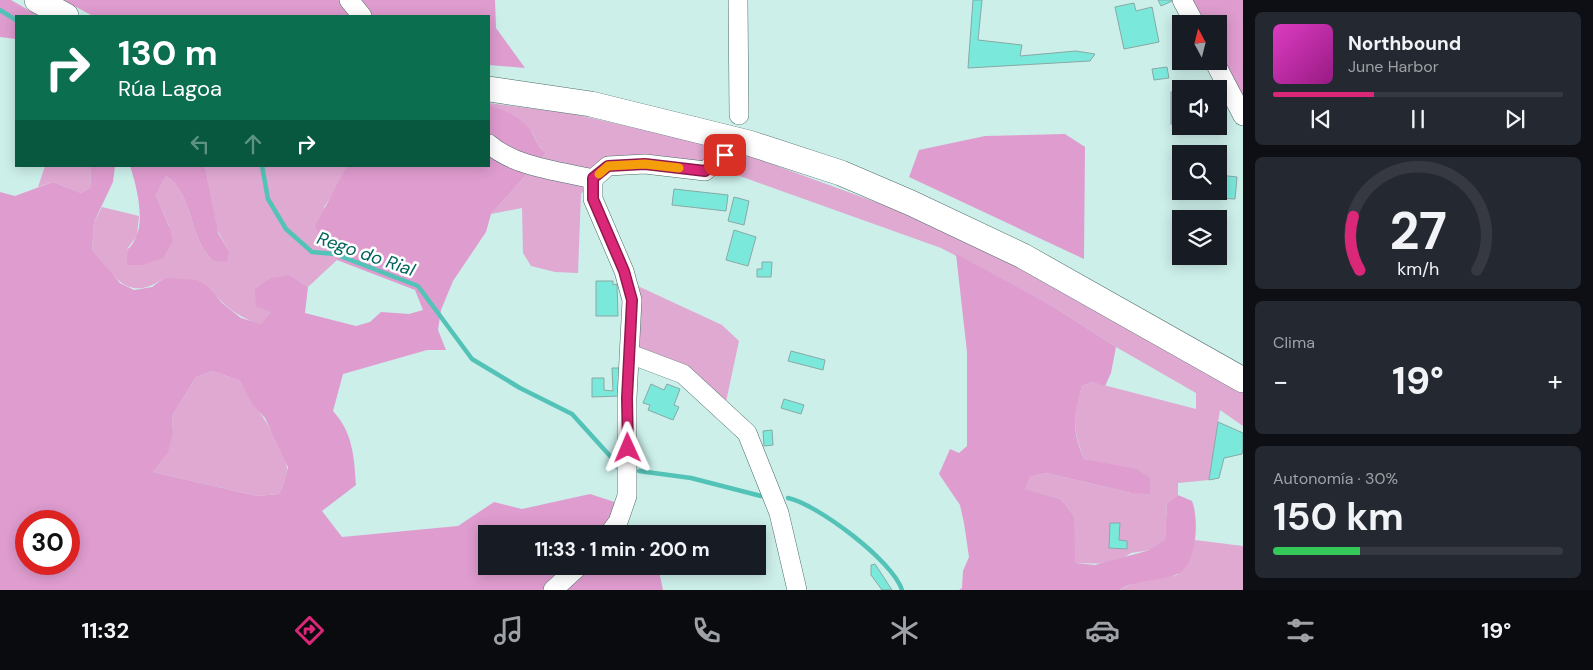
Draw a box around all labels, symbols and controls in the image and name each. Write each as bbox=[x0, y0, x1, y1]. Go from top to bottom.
north arrow bbox=[1172, 15, 1228, 70]
map controls bbox=[1172, 15, 1227, 265]
text: 130 m bbox=[118, 30, 218, 76]
text: Northbound bbox=[1348, 31, 1461, 56]
icon: right bbox=[35, 35, 100, 100]
text: June Harbor bbox=[1348, 56, 1439, 77]
text: Rúa Lagoa bbox=[118, 74, 222, 103]
button: sound bbox=[1172, 80, 1227, 135]
icon: previous bbox=[1307, 105, 1335, 133]
icon: pause bbox=[1404, 105, 1432, 133]
icon: next bbox=[1501, 105, 1529, 133]
icon: left bbox=[186, 130, 214, 158]
icon: ahead bbox=[239, 130, 267, 158]
icon: right bbox=[292, 130, 320, 158]
pin bbox=[704, 134, 746, 176]
icon: arrive bbox=[711, 141, 739, 169]
button: search bbox=[1172, 145, 1227, 200]
text: 27 bbox=[1389, 197, 1447, 265]
button: layers bbox=[1172, 210, 1227, 265]
water label: Rego do Rial bbox=[314, 226, 419, 282]
text: km/h bbox=[1397, 257, 1439, 281]
text: Clima bbox=[1273, 332, 1315, 353]
text: 19° bbox=[1392, 356, 1444, 406]
text: − bbox=[1273, 363, 1288, 400]
text: + bbox=[1548, 363, 1563, 400]
position arrow bbox=[601, 421, 653, 473]
text: Autonomía · 30% bbox=[1273, 468, 1398, 489]
text: 150 km bbox=[1273, 492, 1404, 542]
speed limit sign: 30 bbox=[15, 510, 80, 575]
text: 11:33 · 1 min · 200 m bbox=[534, 537, 710, 562]
icon: directions bbox=[292, 613, 327, 648]
icon: music bbox=[491, 613, 526, 648]
icon: phone bbox=[689, 613, 724, 648]
icon: climate bbox=[887, 613, 922, 648]
icon: car bbox=[1085, 613, 1120, 648]
icon: filters bbox=[1283, 613, 1318, 648]
text: 11:32 bbox=[82, 616, 129, 645]
text: 19° bbox=[1481, 616, 1511, 645]

